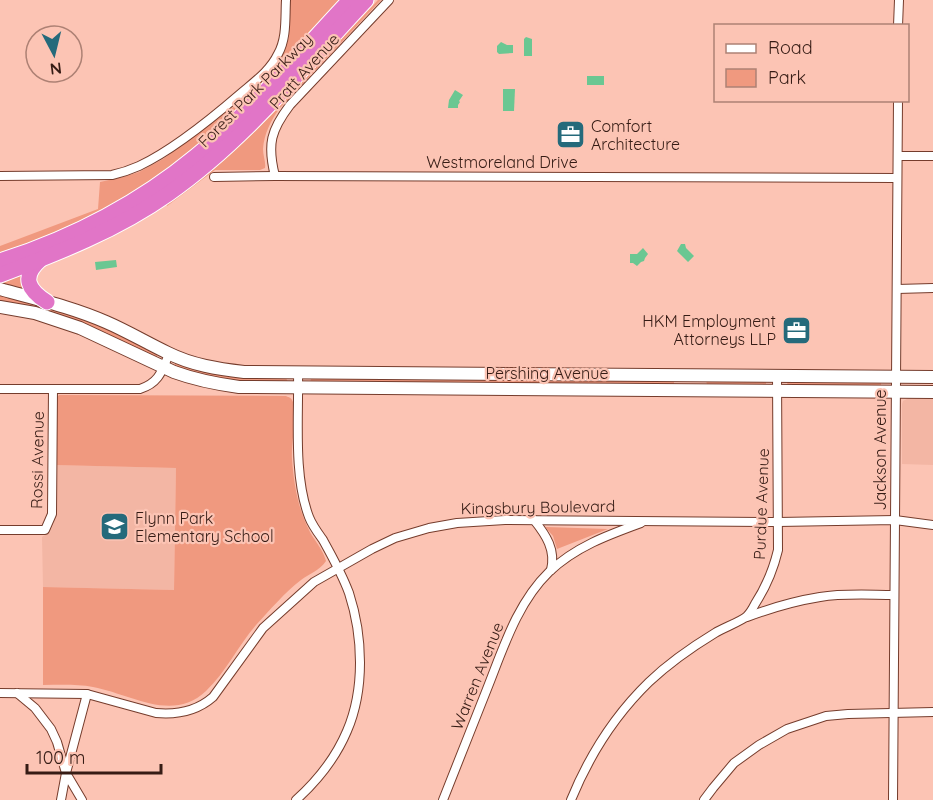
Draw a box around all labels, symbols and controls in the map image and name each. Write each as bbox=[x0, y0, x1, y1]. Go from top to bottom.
north arrow bbox=[24, 24, 84, 84]
legend bbox=[714, 24, 909, 102]
street label: Forest Park Parkway bbox=[194, 29, 316, 151]
street label: Pratt Avenue bbox=[265, 29, 343, 113]
text: Road bbox=[768, 36, 813, 59]
text: N bbox=[49, 58, 63, 80]
text: Park bbox=[768, 66, 806, 89]
place label: Comfort Architecture bbox=[591, 116, 680, 154]
office icon: Comfort Architecture bbox=[554, 119, 586, 151]
street label: Westmoreland Drive bbox=[426, 152, 578, 172]
place label: HKM Employment Attorneys LLP bbox=[642, 311, 776, 349]
office icon: HKM Employment Attorneys LLP bbox=[781, 314, 813, 346]
street label: Pershing Avenue bbox=[486, 363, 608, 383]
street label: Jackson Avenue bbox=[870, 389, 890, 511]
street label: Rossi Avenue bbox=[26, 411, 48, 509]
street label: Purdue Avenue bbox=[749, 448, 773, 560]
street label: Kingsbury Boulevard bbox=[461, 496, 615, 518]
place label: Flynn Park Elementary School bbox=[135, 508, 274, 546]
school or university icon: Flynn Park Elementary School bbox=[98, 511, 130, 543]
street label: Warren Avenue bbox=[446, 619, 508, 733]
scale bar bbox=[27, 737, 160, 775]
text: 100 m bbox=[36, 746, 85, 769]

